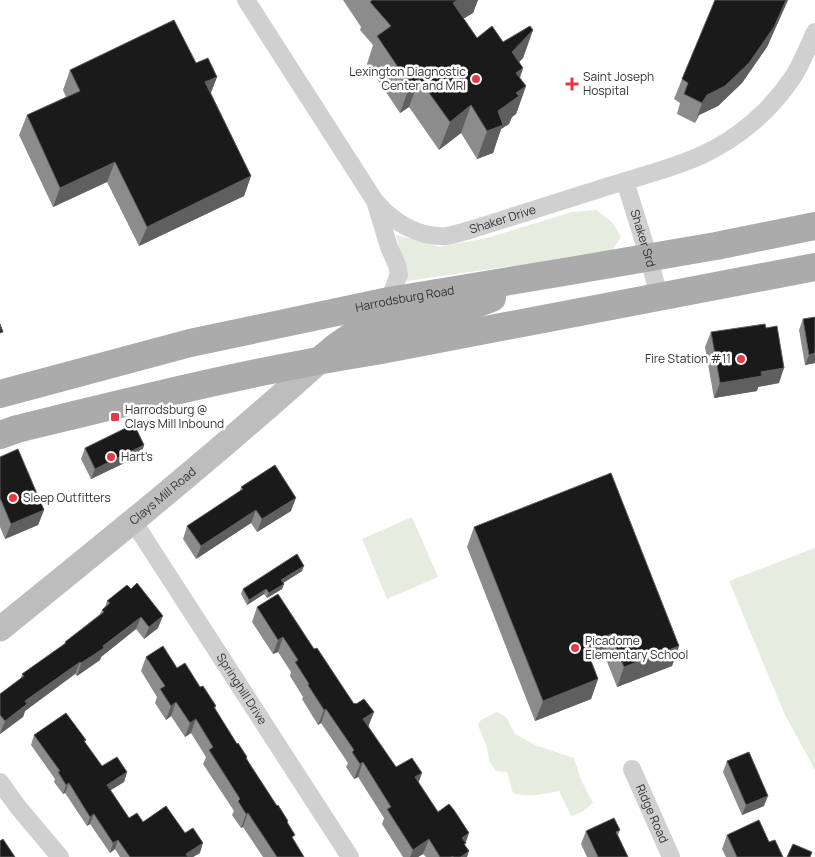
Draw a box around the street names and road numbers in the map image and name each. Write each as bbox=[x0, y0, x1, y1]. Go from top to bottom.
street label: Shaker Drive bbox=[467, 201, 538, 238]
street label: Shaker Srd bbox=[626, 207, 660, 269]
street label: Harrodsburg Road bbox=[354, 281, 455, 316]
street label: Clays Mill Road bbox=[125, 463, 199, 529]
street label: Springhill Drive bbox=[213, 650, 271, 728]
street label: Ridge Road bbox=[632, 782, 673, 846]

